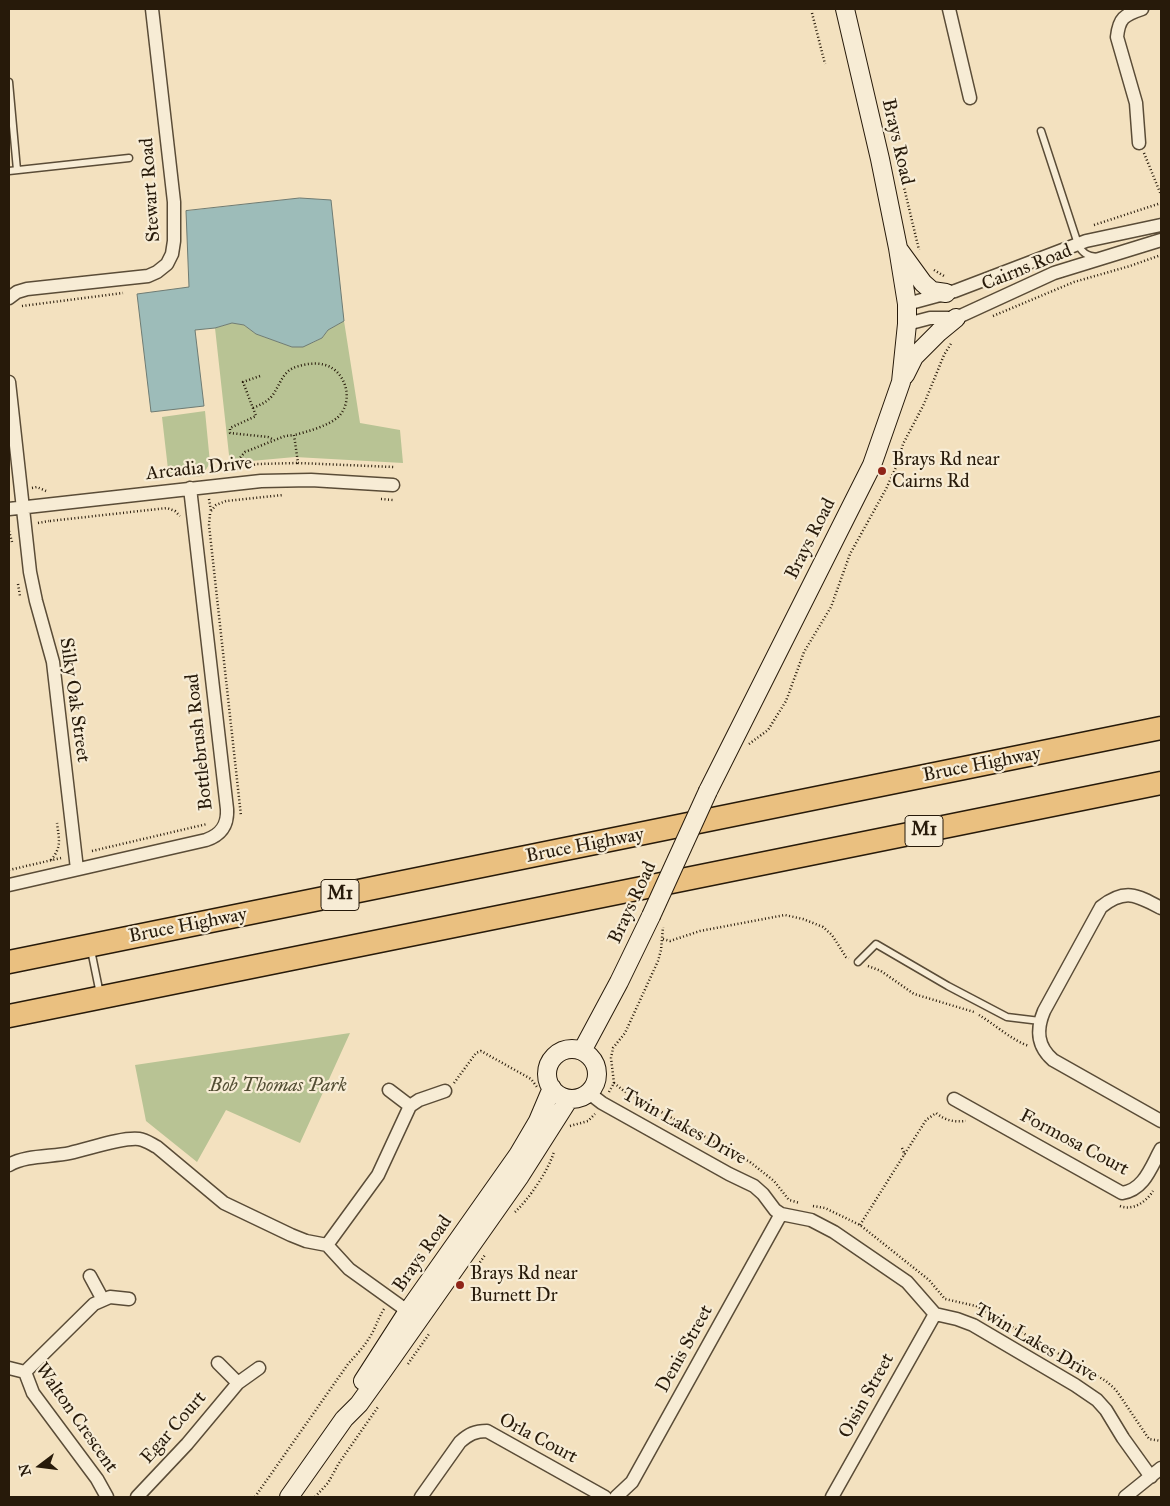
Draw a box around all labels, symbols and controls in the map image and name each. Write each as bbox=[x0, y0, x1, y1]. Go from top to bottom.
street label: Brays Road bbox=[876, 97, 918, 187]
street label: Stewart Road bbox=[136, 137, 166, 243]
street label: Cairns Road bbox=[979, 240, 1075, 296]
place label: Brays Rd near Cairns Rd bbox=[892, 449, 1000, 493]
street label: Arcadia Drive bbox=[145, 452, 253, 486]
marker: Brays Rd near Cairns Rd bbox=[876, 465, 888, 477]
street label: Brays Road bbox=[781, 495, 841, 583]
street label: Silky Oak Street bbox=[54, 636, 94, 764]
street label: Bottlebrush Road bbox=[181, 673, 219, 811]
street label: Bruce Highway bbox=[921, 742, 1043, 788]
road number: M1 bbox=[905, 816, 943, 846]
street label: Bruce Highway bbox=[524, 823, 646, 869]
street label: Brays Road bbox=[604, 858, 662, 948]
road number: M1 bbox=[321, 880, 359, 910]
street label: Bruce Highway bbox=[127, 903, 249, 949]
park label: Bob Thomas Park bbox=[209, 1075, 347, 1097]
street label: Twin Lakes Drive bbox=[618, 1083, 750, 1171]
street label: Formosa Court bbox=[1016, 1105, 1132, 1181]
street label: Brays Road bbox=[388, 1211, 458, 1297]
place label: Brays Rd near Burnett Dr bbox=[470, 1263, 578, 1307]
marker: Brays Rd near Burnett Dr bbox=[454, 1279, 466, 1291]
street label: Twin Lakes Drive bbox=[970, 1299, 1102, 1387]
street label: Denis Street bbox=[652, 1301, 718, 1397]
street label: Oisin Street bbox=[834, 1350, 900, 1442]
street label: Walton Crescent bbox=[30, 1359, 122, 1477]
street label: Egar Court bbox=[136, 1387, 212, 1469]
street label: Orla Court bbox=[495, 1409, 581, 1469]
north arrow bbox=[15, 1441, 65, 1491]
text: N bbox=[15, 1462, 35, 1478]

